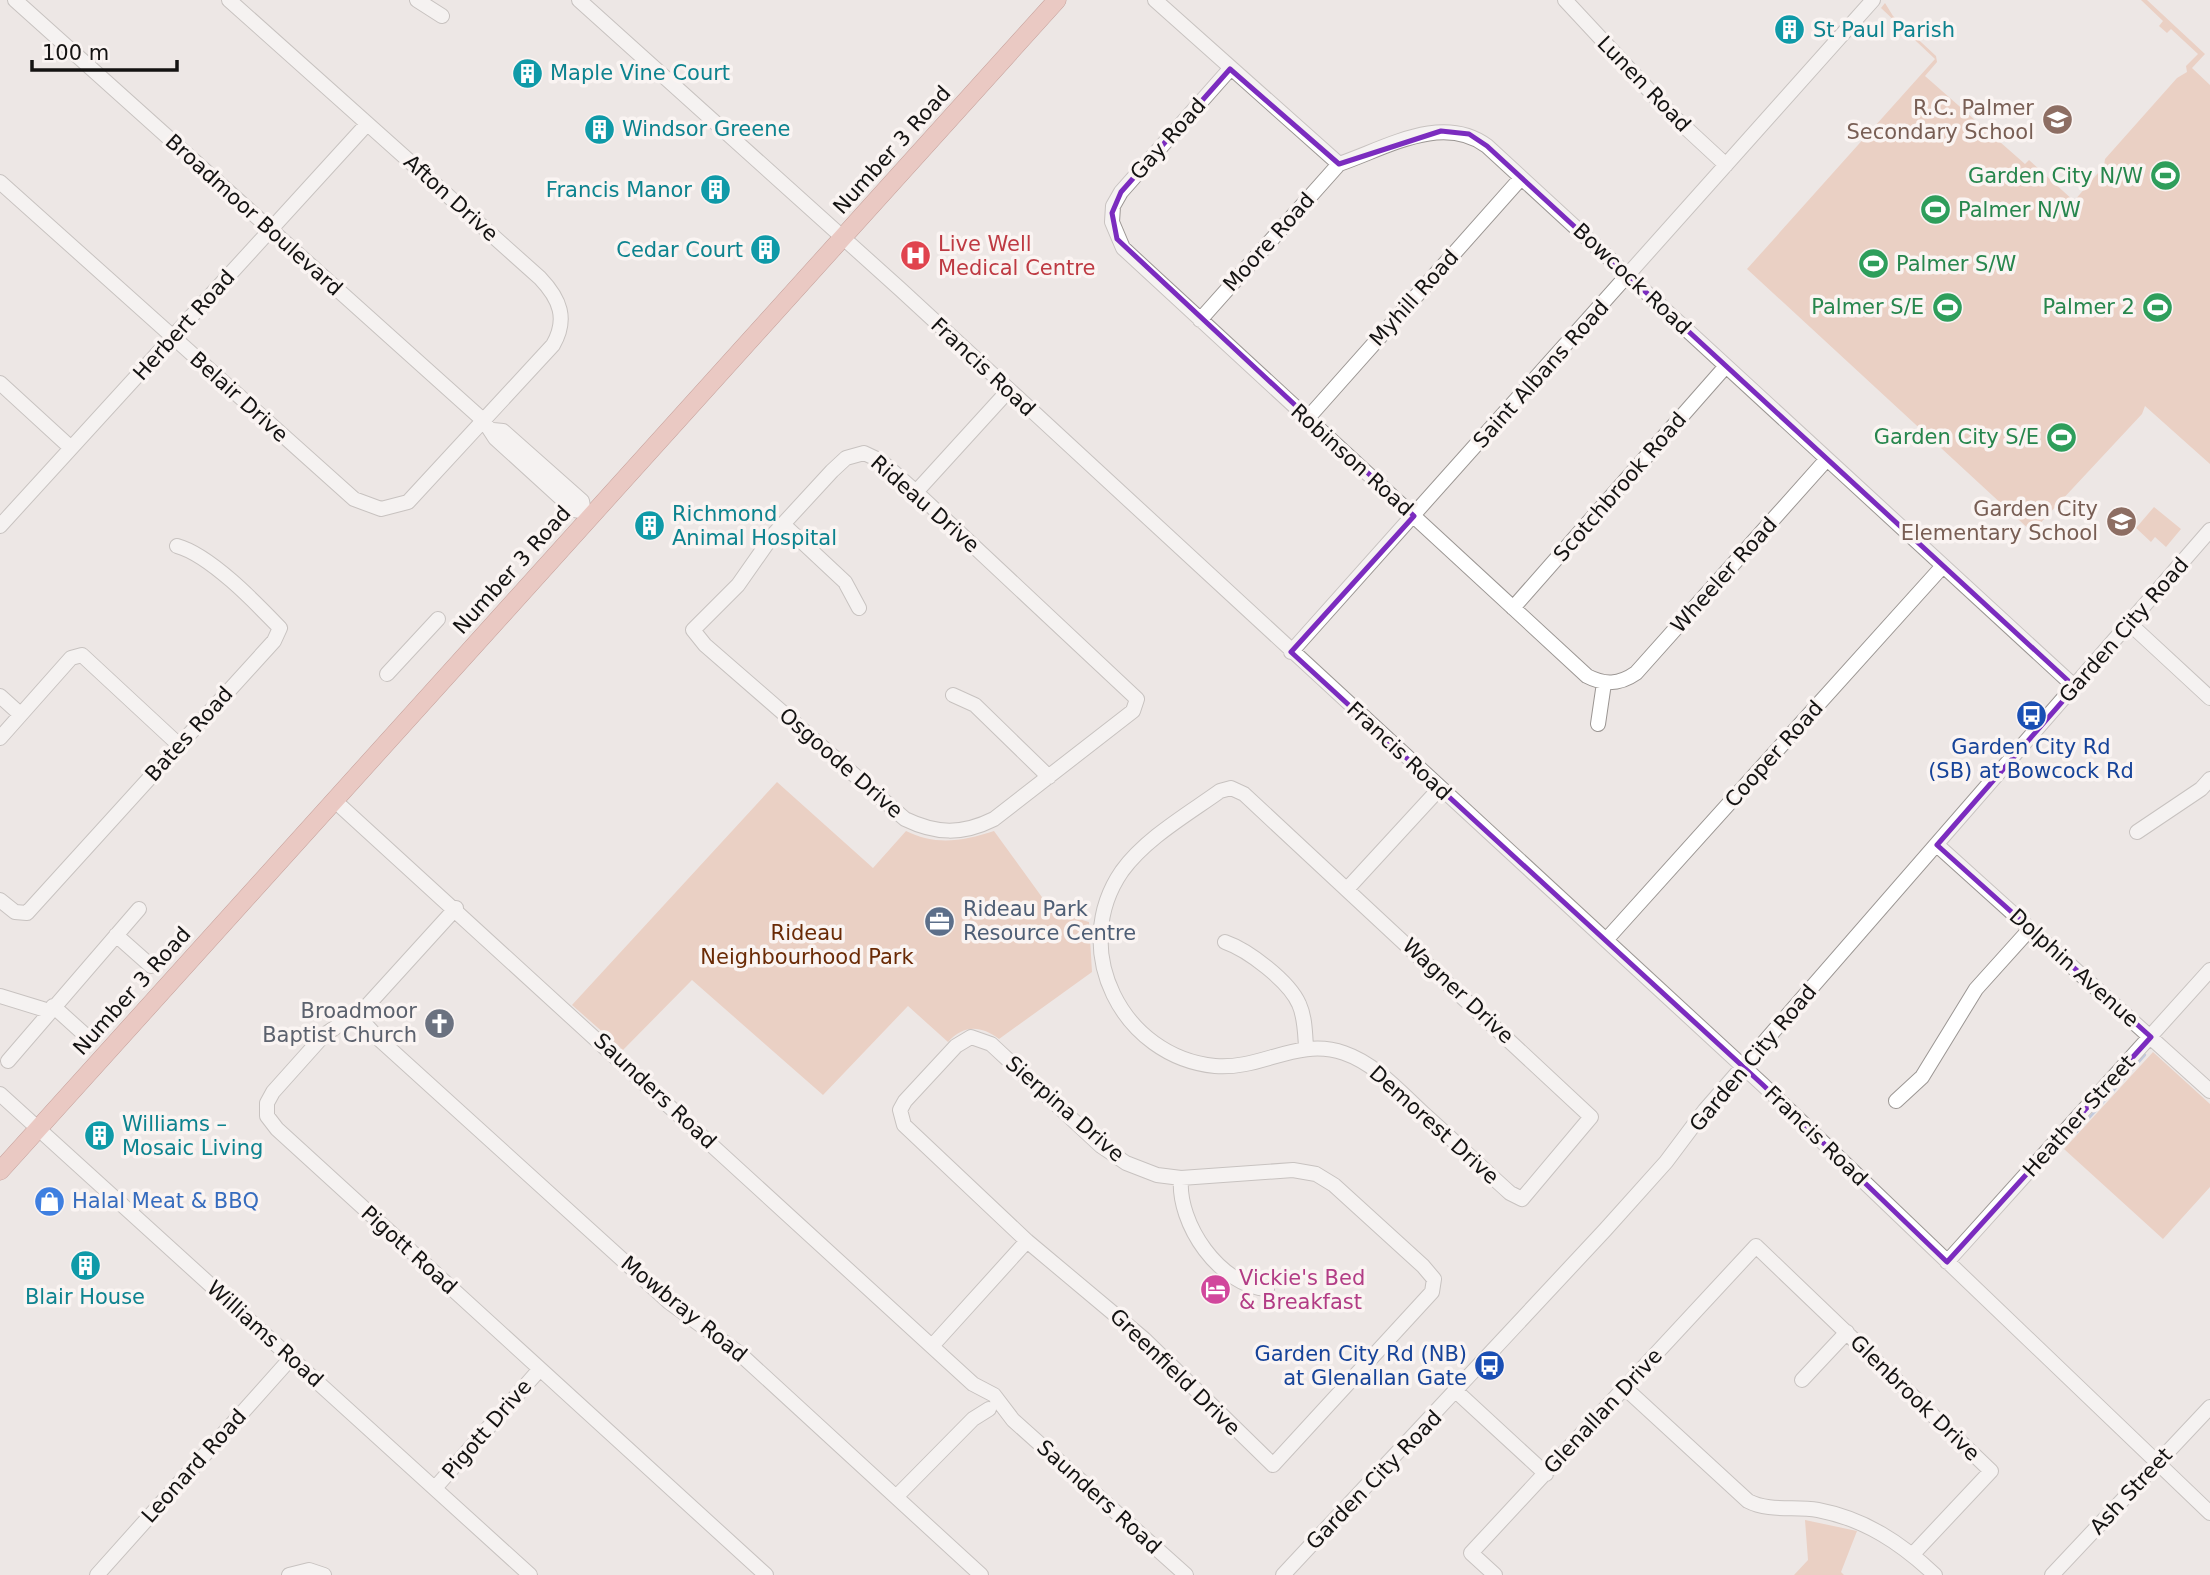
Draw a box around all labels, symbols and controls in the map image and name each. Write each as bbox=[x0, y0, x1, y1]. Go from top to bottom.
building icon: St Paul Parish bbox=[1773, 13, 1807, 47]
place label: St Paul Parish bbox=[1813, 18, 1955, 42]
scale bar bbox=[32, 28, 177, 72]
street label: Lunen Road bbox=[1592, 31, 1696, 137]
text: 100 m bbox=[42, 41, 109, 65]
building icon: Maple Vine Court bbox=[510, 56, 544, 90]
place label: Maple Vine Court bbox=[550, 61, 730, 85]
street label: Number 3 Road bbox=[828, 81, 956, 219]
street label: Gay Road bbox=[1125, 93, 1211, 185]
place label: R.C. Palmer Secondary School bbox=[1846, 96, 2034, 144]
school or university icon: R.C. Palmer Secondary School bbox=[2040, 103, 2074, 137]
building icon: Windsor Greene bbox=[582, 112, 616, 146]
place label: Windsor Greene bbox=[622, 117, 790, 141]
street label: Broadmoor Boulevard bbox=[161, 129, 347, 301]
street label: Afton Drive bbox=[399, 150, 503, 246]
sports icon: Garden City N/W bbox=[2149, 159, 2183, 193]
place label: Garden City N/W bbox=[1968, 164, 2143, 188]
building icon: Francis Manor bbox=[698, 173, 732, 207]
place label: Francis Manor bbox=[546, 178, 692, 202]
street label: Moore Road bbox=[1219, 188, 1319, 296]
sports icon: Palmer N/W bbox=[1918, 193, 1952, 227]
place label: Palmer N/W bbox=[1958, 198, 2081, 222]
street label: Bowcock Road bbox=[1568, 218, 1696, 340]
place label: Live Well Medical Centre bbox=[938, 232, 1095, 280]
building icon: Cedar Court bbox=[749, 233, 783, 267]
place label: Cedar Court bbox=[616, 238, 743, 262]
hospital icon: Live Well Medical Centre bbox=[898, 239, 932, 273]
street label: Myhill Road bbox=[1365, 245, 1463, 351]
sports icon: Palmer S/W bbox=[1856, 247, 1890, 281]
place label: Palmer S/W bbox=[1896, 252, 2017, 276]
street label: Herbert Road bbox=[128, 265, 240, 385]
sports icon: Palmer S/E bbox=[1930, 290, 1964, 324]
sports icon: Palmer 2 bbox=[2141, 290, 2175, 324]
street label: Saint Albans Road bbox=[1468, 295, 1614, 453]
place label: Palmer S/E bbox=[1811, 295, 1924, 319]
place label: Palmer 2 bbox=[2043, 295, 2135, 319]
street label: Francis Road bbox=[926, 313, 1040, 421]
street label: Belair Drive bbox=[185, 347, 293, 447]
street label: Robinson Road bbox=[1286, 399, 1418, 521]
street label: Scotchbrook Road bbox=[1549, 408, 1691, 566]
sports icon: Garden City S/E bbox=[2045, 420, 2079, 454]
place label: Garden City S/E bbox=[1874, 425, 2039, 449]
street label: Rideau Drive bbox=[866, 450, 984, 558]
place label: Garden City Elementary School bbox=[1901, 497, 2098, 545]
street label: Number 3 Road bbox=[448, 501, 576, 639]
place label: Richmond Animal Hospital bbox=[672, 502, 837, 550]
school or university icon: Garden City Elementary School bbox=[2104, 504, 2138, 538]
building icon: Richmond Animal Hospital bbox=[632, 509, 666, 543]
street label: Wheeler Road bbox=[1666, 512, 1782, 638]
street label: Garden City Road bbox=[2055, 553, 2193, 707]
street label: Bates Road bbox=[140, 682, 238, 786]
street label: Cooper Road bbox=[1720, 696, 1828, 812]
street label: Francis Road bbox=[1342, 697, 1456, 805]
bus stop icon: Garden City Rd (SB) at Bowcock Rd bbox=[2014, 698, 2048, 732]
street label: Osgoode Drive bbox=[774, 703, 908, 823]
place label: Garden City Rd (SB) at Bowcock Rd bbox=[1928, 735, 2134, 783]
place label: Rideau Park Resource Centre bbox=[963, 897, 1136, 945]
office icon: Rideau Park Resource Centre bbox=[923, 904, 957, 938]
street label: Dolphin Avenue bbox=[2005, 904, 2143, 1032]
park label: Rideau Neighbourhood Park bbox=[700, 921, 914, 969]
street label: Number 3 Road bbox=[68, 922, 196, 1060]
street label: Wagner Drive bbox=[1397, 933, 1519, 1049]
street label: Garden City Road bbox=[1685, 980, 1821, 1136]
place label: Broadmoor Baptist Church bbox=[262, 999, 417, 1047]
church icon: Broadmoor Baptist Church bbox=[423, 1006, 457, 1040]
street label: Saunders Road bbox=[589, 1028, 721, 1154]
street label: Heather Street bbox=[2018, 1050, 2140, 1182]
street label: Sierpina Drive bbox=[1001, 1051, 1129, 1167]
street label: Demorest Drive bbox=[1365, 1061, 1503, 1189]
street label: Francis Road bbox=[1760, 1081, 1872, 1191]
place label: Williams – Mosaic Living bbox=[122, 1112, 263, 1160]
building icon: Williams – Mosaic Living bbox=[82, 1119, 116, 1153]
shop icon: Halal Meat & BBQ bbox=[32, 1184, 66, 1218]
place label: Halal Meat & BBQ bbox=[72, 1189, 259, 1213]
street label: Pigott Road bbox=[356, 1201, 462, 1299]
building icon: Blair House bbox=[68, 1248, 102, 1282]
street label: Mowbray Road bbox=[616, 1251, 752, 1367]
place label: Vickie's Bed & Breakfast bbox=[1239, 1266, 1365, 1314]
hotel icon: Vickie's Bed & Breakfast bbox=[1199, 1273, 1233, 1307]
street label: Williams Road bbox=[202, 1276, 328, 1392]
place label: Blair House bbox=[25, 1285, 145, 1309]
street label: Greenfield Drive bbox=[1105, 1304, 1245, 1440]
street label: Glenbrook Drive bbox=[1845, 1330, 1985, 1466]
place label: Garden City Rd (NB) at Glenallan Gate bbox=[1254, 1342, 1467, 1390]
street label: Glenallan Drive bbox=[1539, 1344, 1667, 1478]
bus stop icon: Garden City Rd (NB) at Glenallan Gate bbox=[1473, 1349, 1507, 1383]
street label: Pigott Drive bbox=[437, 1375, 537, 1483]
street label: Leonard Road bbox=[137, 1404, 251, 1528]
street label: Garden City Road bbox=[1301, 1405, 1447, 1555]
street label: Saunders Road bbox=[1032, 1435, 1166, 1559]
street label: Ash Street bbox=[2085, 1443, 2177, 1539]

